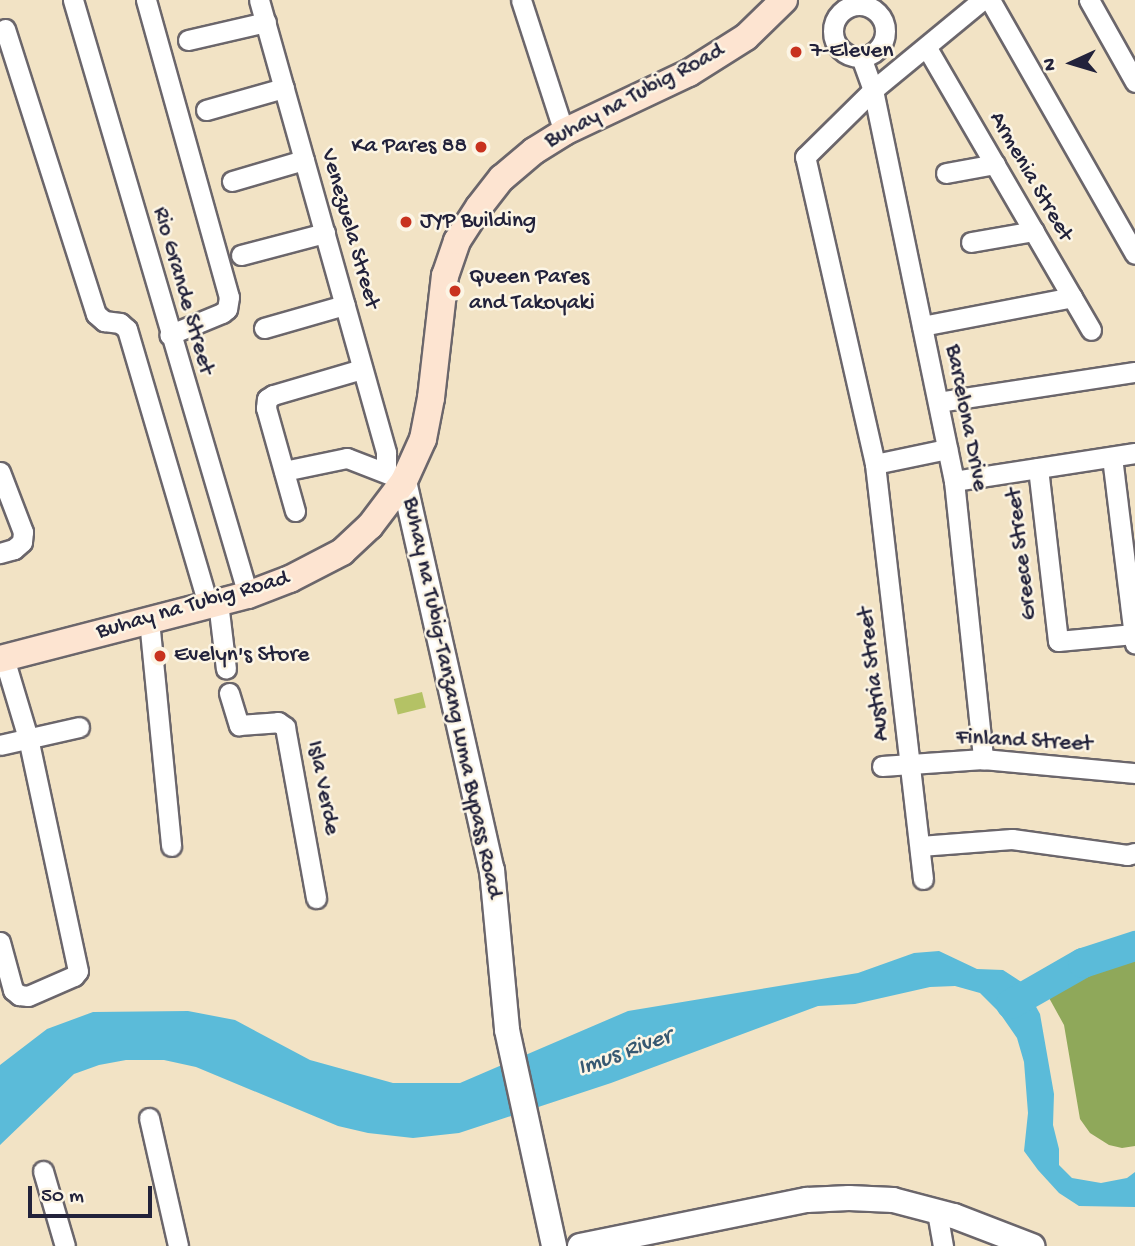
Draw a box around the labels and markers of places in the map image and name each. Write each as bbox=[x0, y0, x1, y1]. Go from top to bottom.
place label: 7-Eleven bbox=[810, 38, 893, 66]
marker: 7-Eleven bbox=[788, 44, 804, 60]
place label: Ka Pares 88 bbox=[352, 133, 467, 161]
marker: Ka Pares 88 bbox=[473, 139, 489, 155]
place label: JYP Building bbox=[420, 208, 536, 236]
marker: JYP Building bbox=[398, 214, 414, 230]
place label: Queen Pares and Takoyaki bbox=[469, 264, 595, 318]
marker: Queen Pares and Takoyaki bbox=[447, 283, 463, 299]
place label: Evelyn's Store bbox=[174, 642, 309, 670]
marker: Evelyn's Store bbox=[152, 648, 168, 664]

